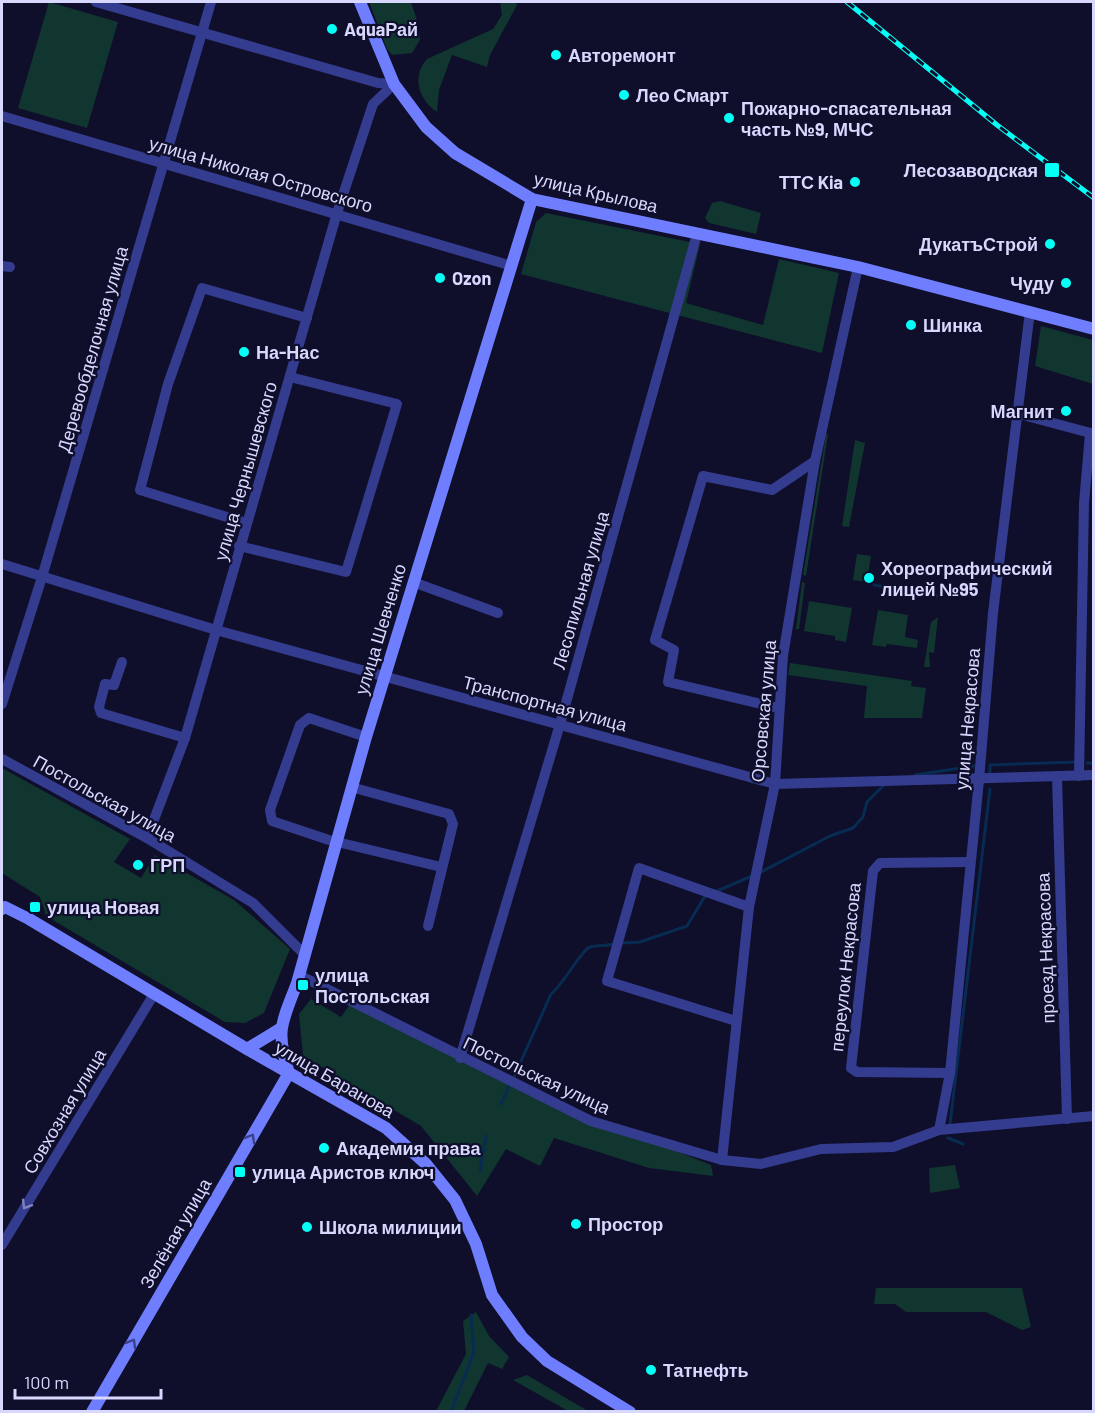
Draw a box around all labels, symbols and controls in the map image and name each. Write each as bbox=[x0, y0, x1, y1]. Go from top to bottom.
place label: AquaРай bbox=[344, 18, 418, 40]
marker: AquaРай bbox=[325, 22, 339, 36]
place label: Авторемонт bbox=[568, 44, 676, 66]
marker: Авторемонт bbox=[549, 48, 563, 62]
place label: Лео Смарт bbox=[636, 84, 729, 106]
marker: Лео Смарт bbox=[617, 88, 631, 102]
place label: Пожарно-спасательная часть №9, МЧС bbox=[741, 97, 952, 140]
marker: Пожарно-спасательная часть №9, МЧС bbox=[722, 111, 736, 125]
street label: улица Николая Островского bbox=[147, 132, 375, 216]
place label: Лесозаводская bbox=[904, 159, 1038, 181]
marker: Лесозаводская bbox=[1043, 161, 1061, 179]
street label: улица Крылова bbox=[532, 167, 661, 217]
place label: ТТС Kia bbox=[779, 171, 843, 193]
marker: ТТС Kia bbox=[848, 175, 862, 189]
place label: ДукатъСтрой bbox=[919, 233, 1038, 255]
marker: ДукатъСтрой bbox=[1043, 237, 1057, 251]
street label: Деревообделочная улица bbox=[52, 242, 132, 455]
place label: Ozon bbox=[452, 267, 491, 289]
marker: Ozon bbox=[433, 271, 447, 285]
place label: Чуду bbox=[1010, 272, 1054, 294]
marker: Чуду bbox=[1059, 276, 1073, 290]
place label: Шинка bbox=[923, 314, 983, 336]
marker: Шинка bbox=[904, 318, 918, 332]
place label: На-Нас bbox=[256, 341, 319, 363]
marker: На-Нас bbox=[237, 345, 251, 359]
street label: улица Чернышевского bbox=[209, 379, 281, 563]
place label: Магнит bbox=[991, 400, 1054, 422]
marker: Магнит bbox=[1059, 404, 1073, 418]
street label: Лесопильная улица bbox=[547, 507, 613, 672]
place label: Хореографический лицей №95 bbox=[881, 557, 1052, 600]
street label: улица Шевченко bbox=[350, 561, 410, 697]
marker: Хореографический лицей №95 bbox=[862, 571, 876, 585]
street label: Орсовская улица bbox=[746, 638, 780, 783]
street label: улица Некрасова bbox=[950, 646, 984, 791]
street label: Транспортная улица bbox=[460, 670, 631, 736]
street label: Постольская улица bbox=[30, 750, 181, 847]
place label: ГРП bbox=[150, 854, 185, 876]
marker: ГРП bbox=[131, 858, 145, 872]
street label: проезд Некрасова bbox=[1031, 871, 1059, 1024]
street label: переулок Некрасова bbox=[825, 880, 865, 1053]
place label: улица Новая bbox=[47, 896, 160, 918]
marker: улица Новая bbox=[28, 900, 42, 914]
place label: улица Постольская bbox=[315, 964, 430, 1007]
marker: улица Постольская bbox=[296, 978, 310, 992]
street label: Постольская улица bbox=[460, 1031, 615, 1119]
street label: улица Баранова bbox=[271, 1036, 399, 1123]
street label: Совхозная улица bbox=[18, 1044, 111, 1178]
one-way arrow bbox=[244, 1134, 255, 1144]
place label: Академия права bbox=[336, 1137, 481, 1159]
marker: Академия права bbox=[317, 1141, 331, 1155]
place label: улица Аристов ключ bbox=[252, 1161, 434, 1183]
marker: улица Аристов ключ bbox=[233, 1165, 247, 1179]
street label: Зелёная улица bbox=[135, 1173, 216, 1292]
one-way arrow bbox=[21, 1199, 33, 1209]
place label: Простор bbox=[588, 1213, 663, 1235]
place label: Школа милиции bbox=[319, 1216, 462, 1238]
marker: Простор bbox=[569, 1217, 583, 1231]
marker: Школа милиции bbox=[300, 1220, 314, 1234]
one-way arrow bbox=[124, 1339, 136, 1349]
place label: Татнефть bbox=[663, 1359, 749, 1381]
scale bar bbox=[15, 1362, 160, 1400]
marker: Татнефть bbox=[644, 1363, 658, 1377]
text: 100 m bbox=[24, 1371, 69, 1393]

